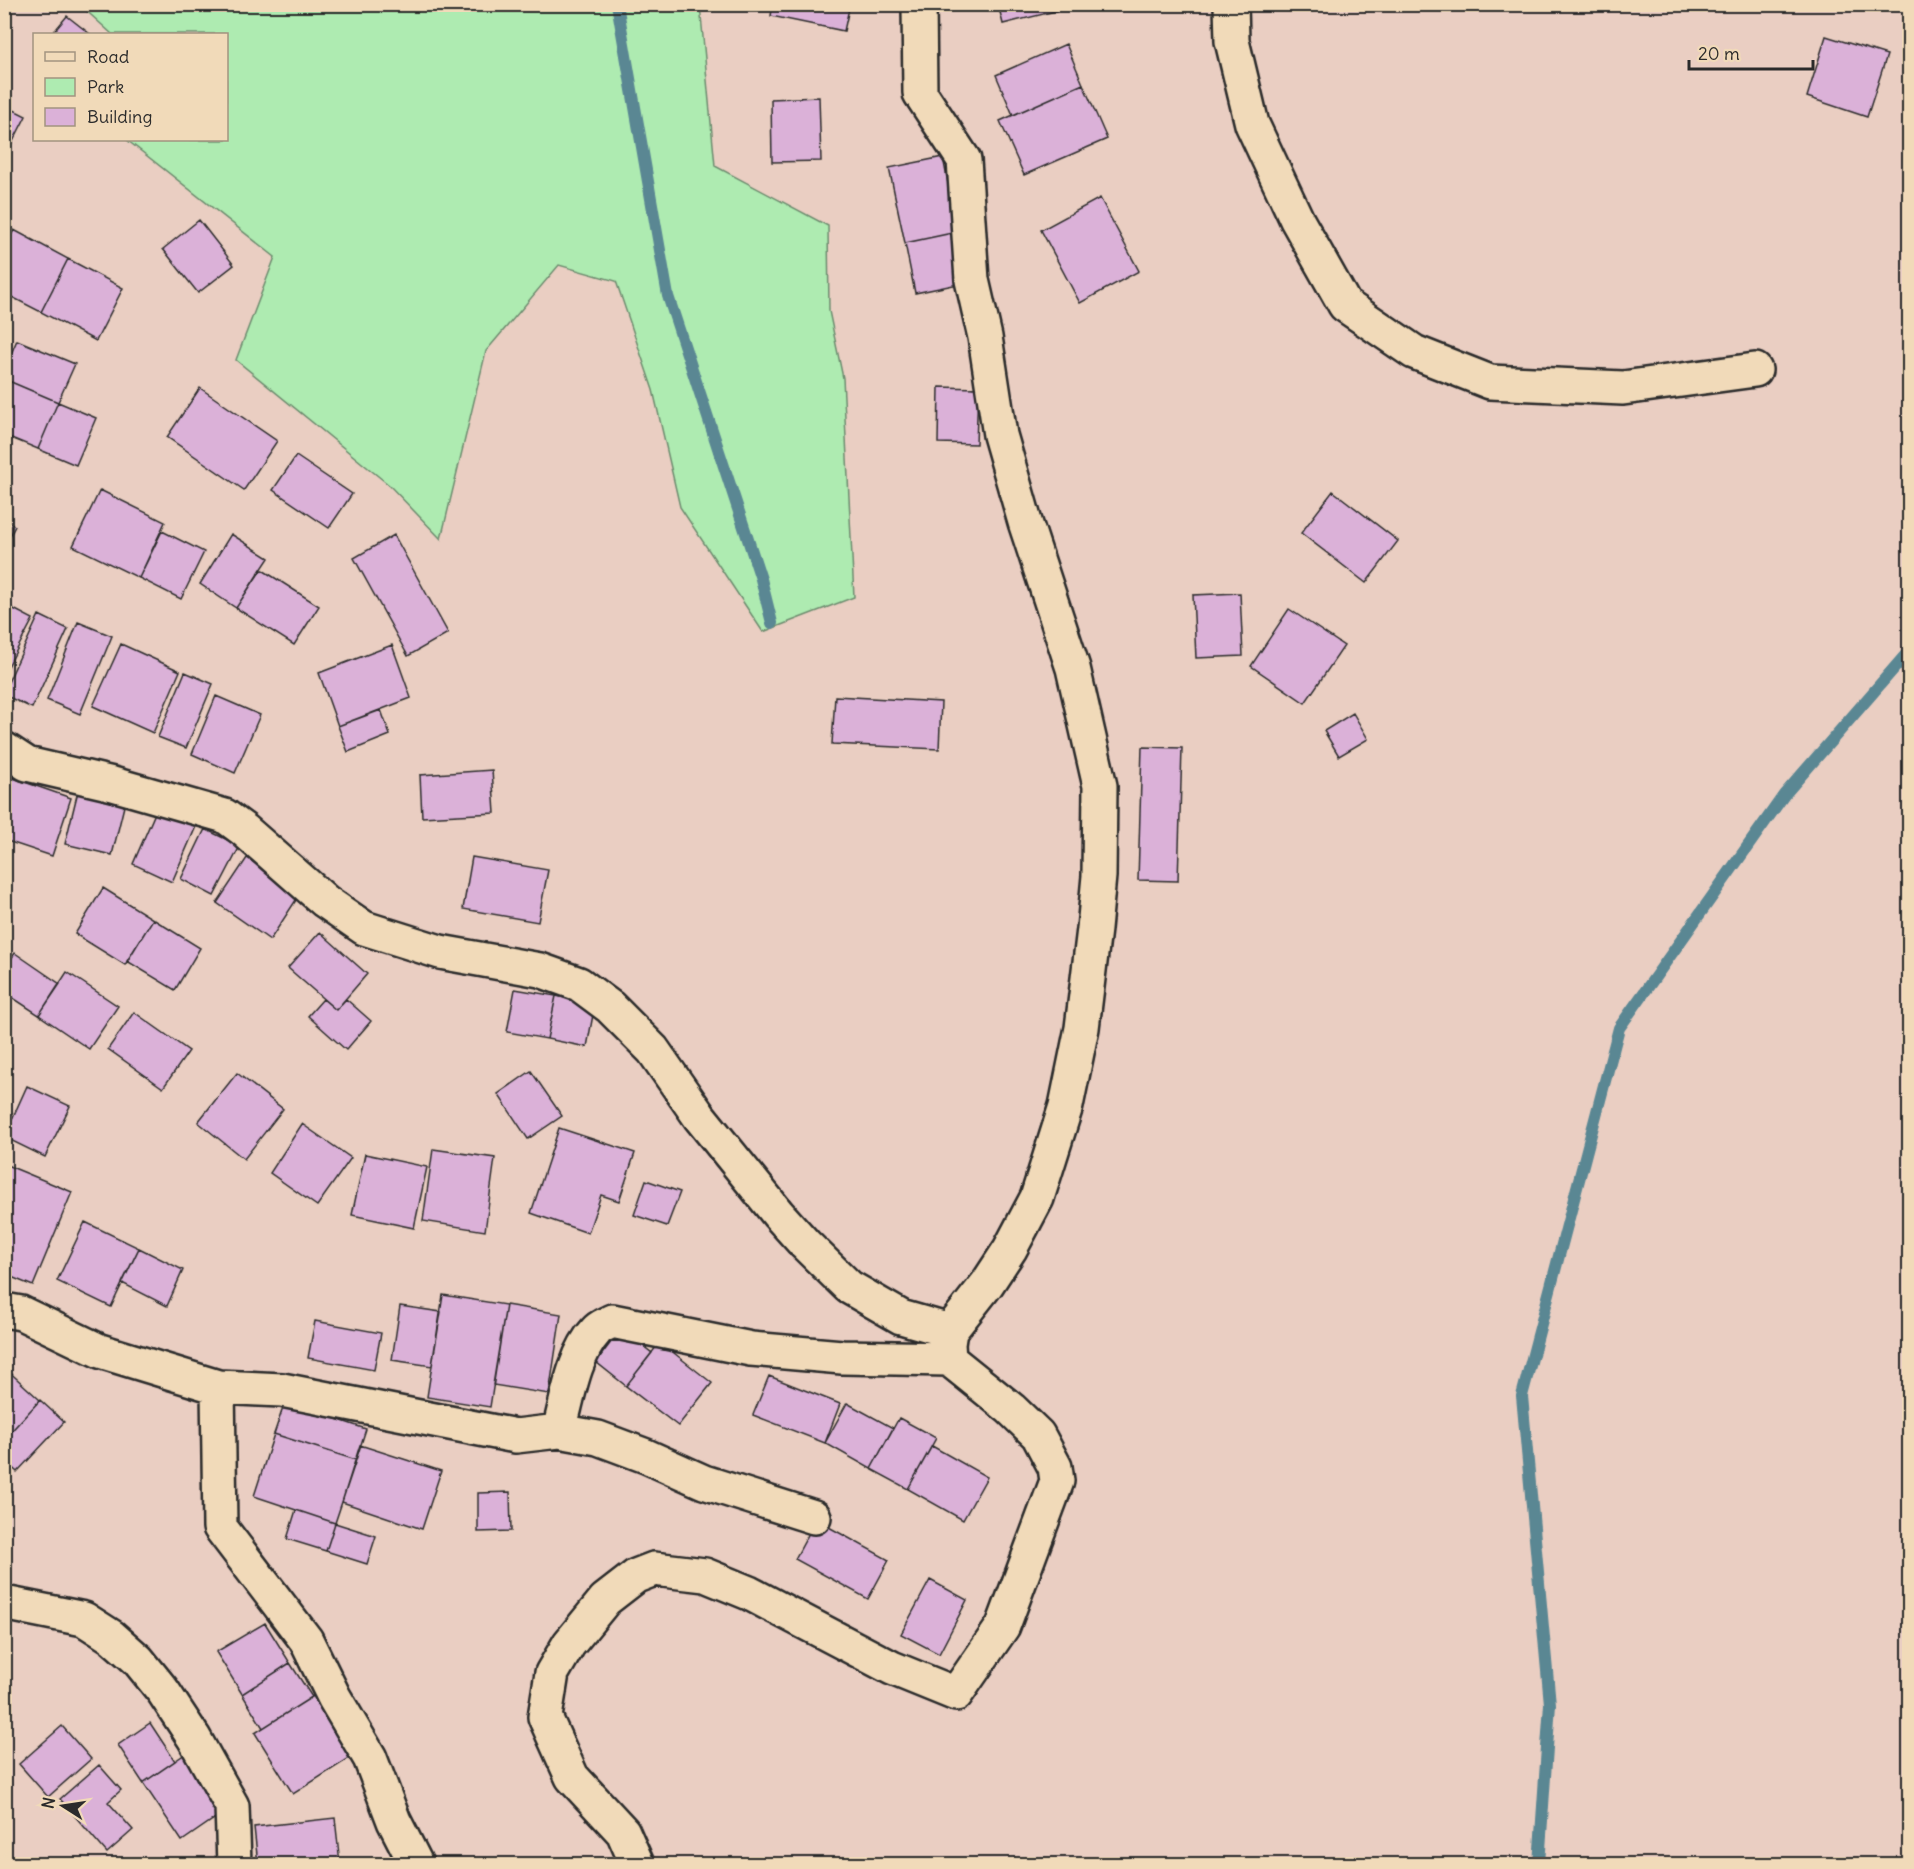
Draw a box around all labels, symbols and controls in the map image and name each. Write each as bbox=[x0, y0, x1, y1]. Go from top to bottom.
legend bbox=[33, 33, 228, 141]
scale bar bbox=[1689, 33, 1814, 71]
text: 20 m bbox=[1698, 42, 1740, 65]
text: Road bbox=[87, 45, 130, 68]
text: Park bbox=[87, 75, 124, 98]
text: Building bbox=[87, 105, 152, 128]
north arrow bbox=[33, 1776, 93, 1836]
text: N bbox=[37, 1795, 59, 1810]

